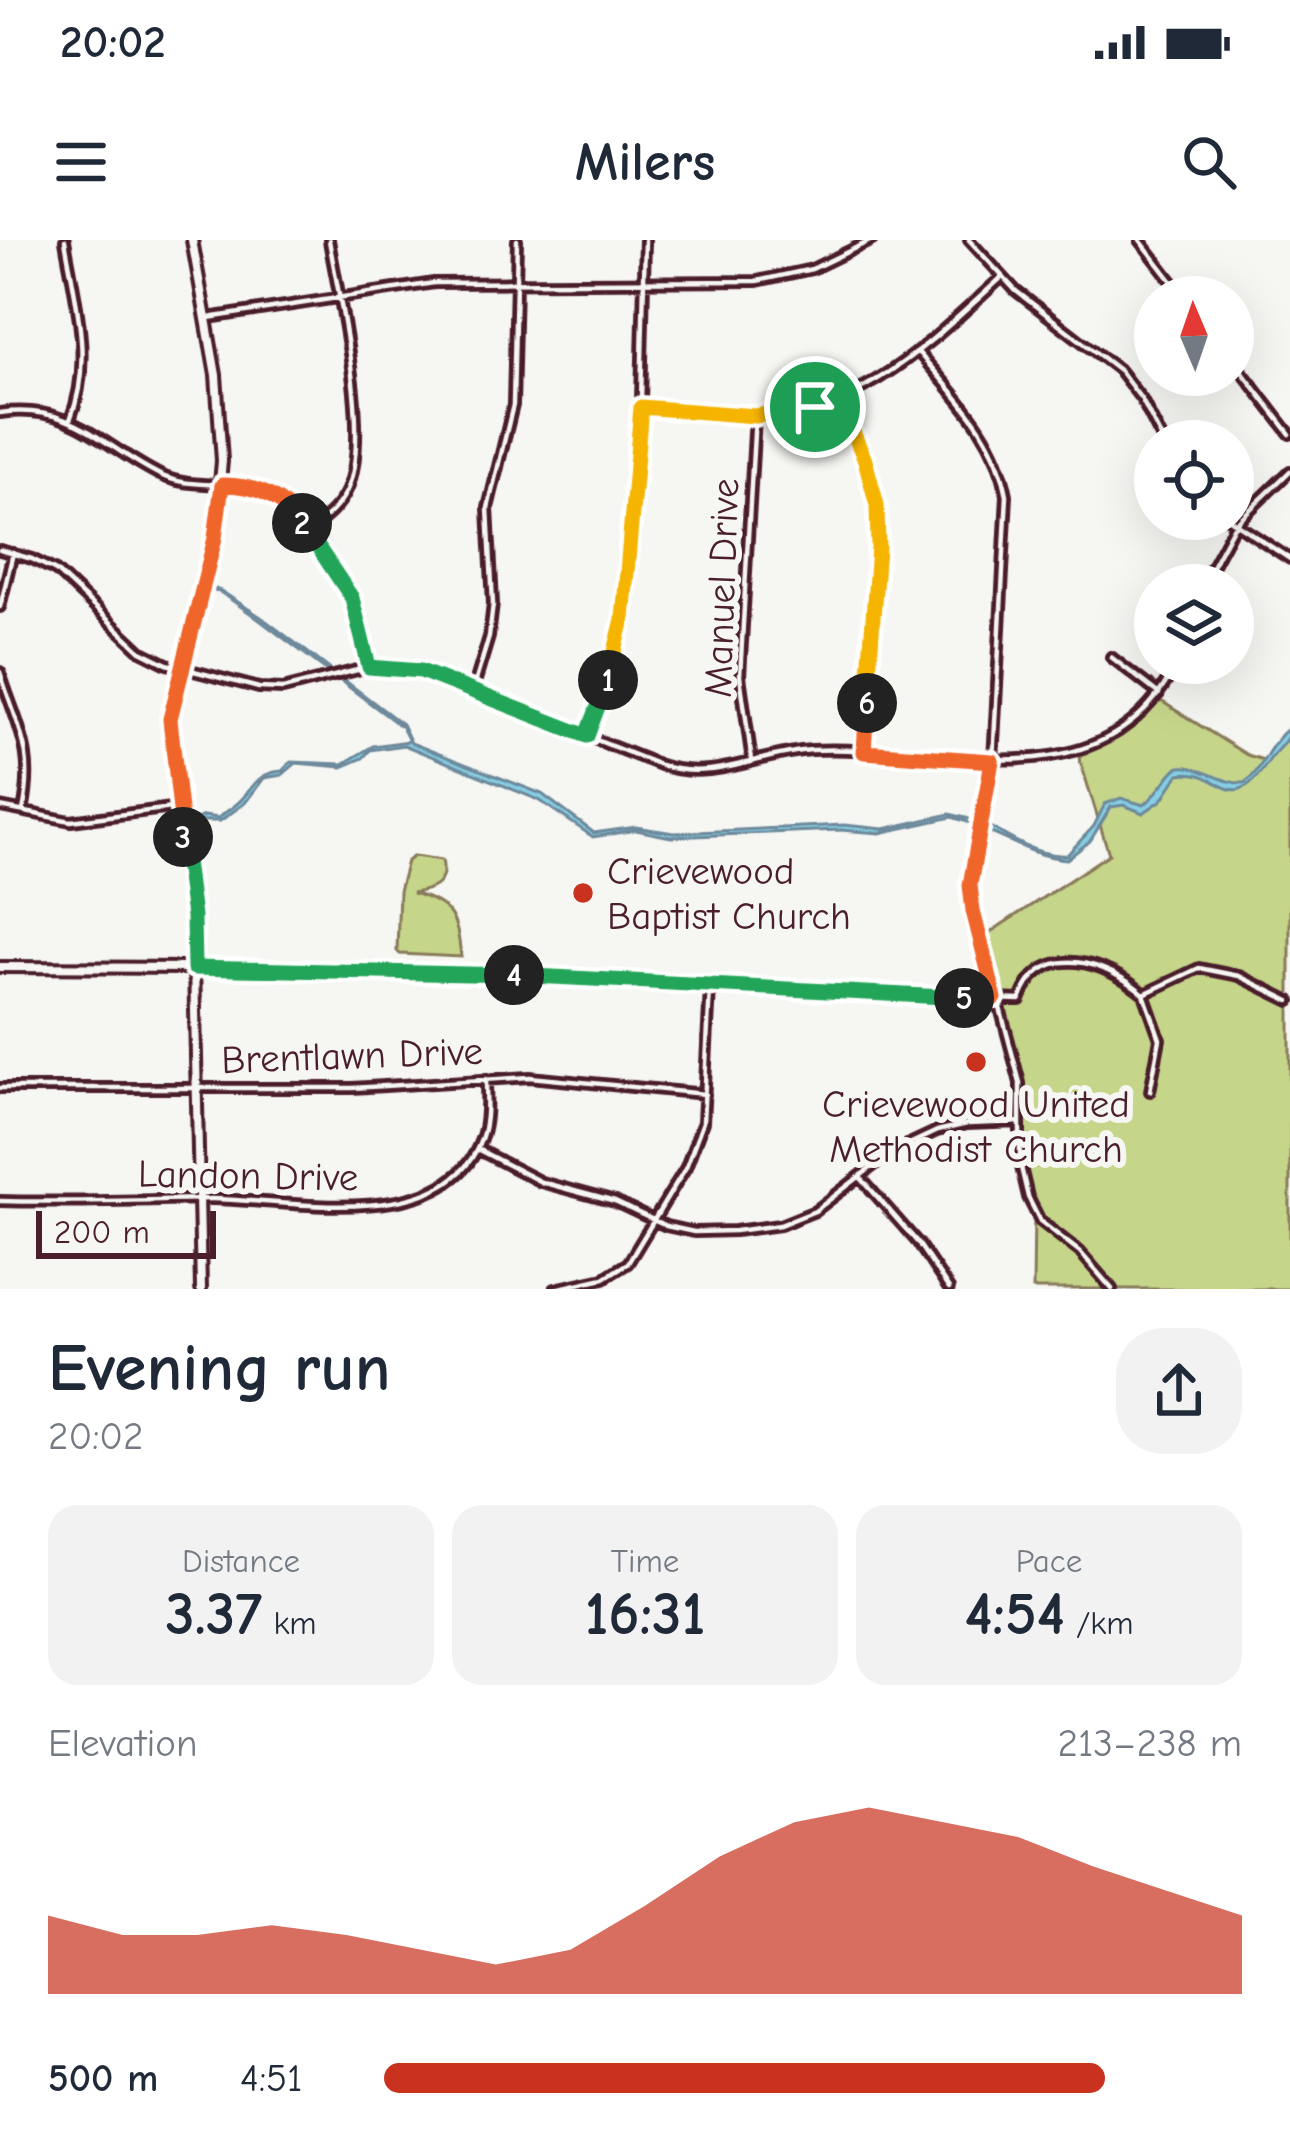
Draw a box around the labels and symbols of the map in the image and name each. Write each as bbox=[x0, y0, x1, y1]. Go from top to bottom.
north arrow bbox=[1134, 276, 1254, 396]
pin bbox=[764, 356, 866, 458]
street label: Manuel Drive bbox=[696, 478, 748, 698]
pin: 2 bbox=[272, 493, 332, 553]
pin: 1 bbox=[578, 650, 638, 710]
pin: 6 bbox=[837, 673, 897, 733]
pin: 3 bbox=[153, 807, 213, 867]
place label: Crievewood Baptist Church bbox=[607, 849, 851, 939]
marker: Crievewood Baptist Church bbox=[570, 880, 596, 906]
pin: 4 bbox=[484, 945, 544, 1005]
pin: 5 bbox=[934, 968, 994, 1028]
street label: Brentlawn Drive bbox=[220, 1029, 484, 1083]
marker: Crievewood United Methodist Church bbox=[963, 1049, 989, 1075]
place label: Crievewood United Methodist Church bbox=[822, 1082, 1130, 1172]
street label: Landon Drive bbox=[137, 1152, 359, 1200]
scale bar bbox=[36, 1205, 216, 1258]

